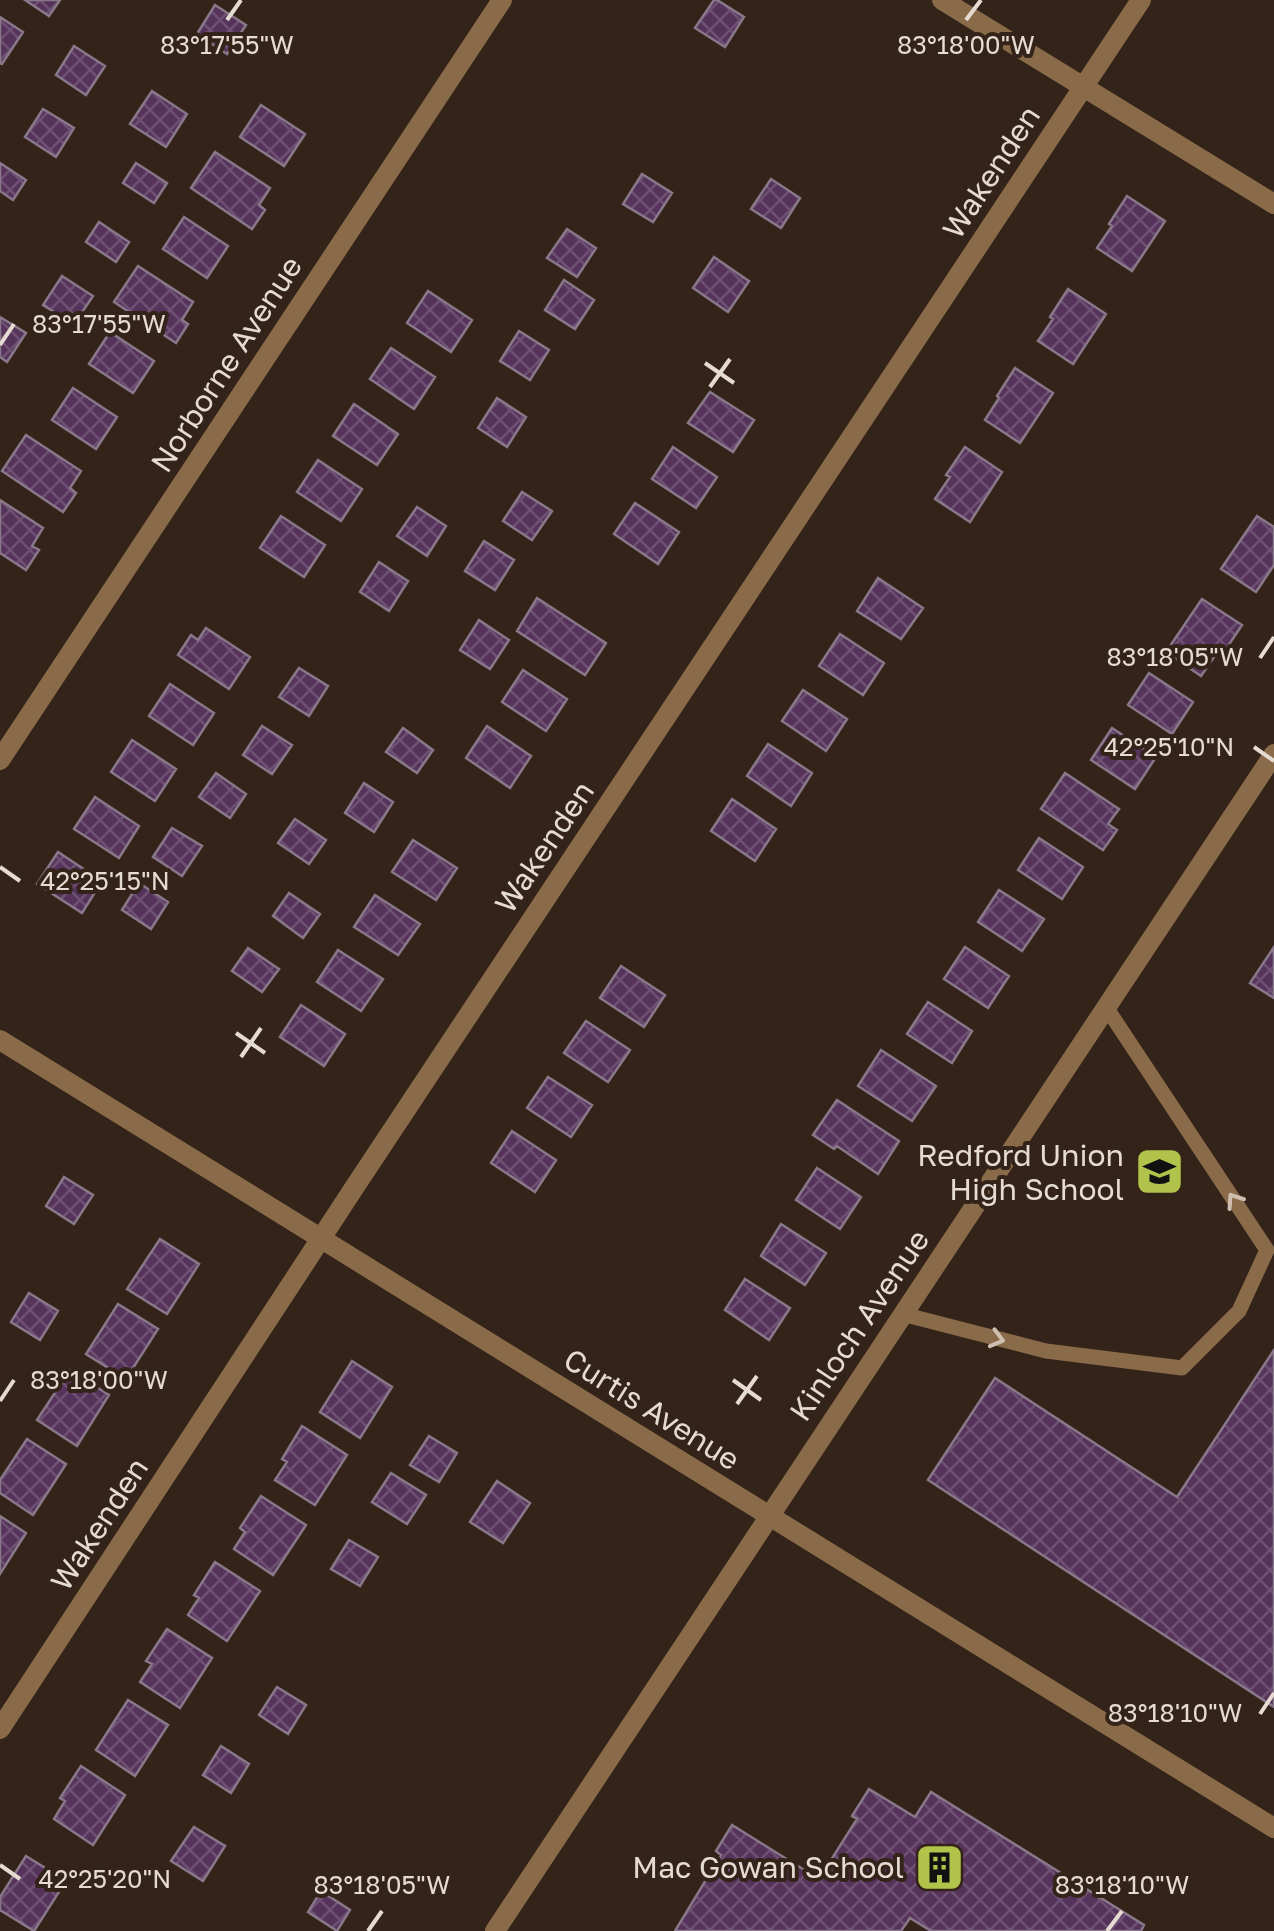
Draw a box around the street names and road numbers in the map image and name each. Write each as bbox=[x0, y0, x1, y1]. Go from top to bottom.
street label: Wakenden bbox=[935, 99, 1047, 245]
street label: Norborne Avenue bbox=[143, 249, 309, 479]
street label: Wakenden bbox=[487, 774, 601, 920]
street label: Kinloch Avenue bbox=[782, 1223, 936, 1427]
street label: Curtis Avenue bbox=[558, 1341, 746, 1477]
street label: Wakenden bbox=[43, 1451, 155, 1597]

